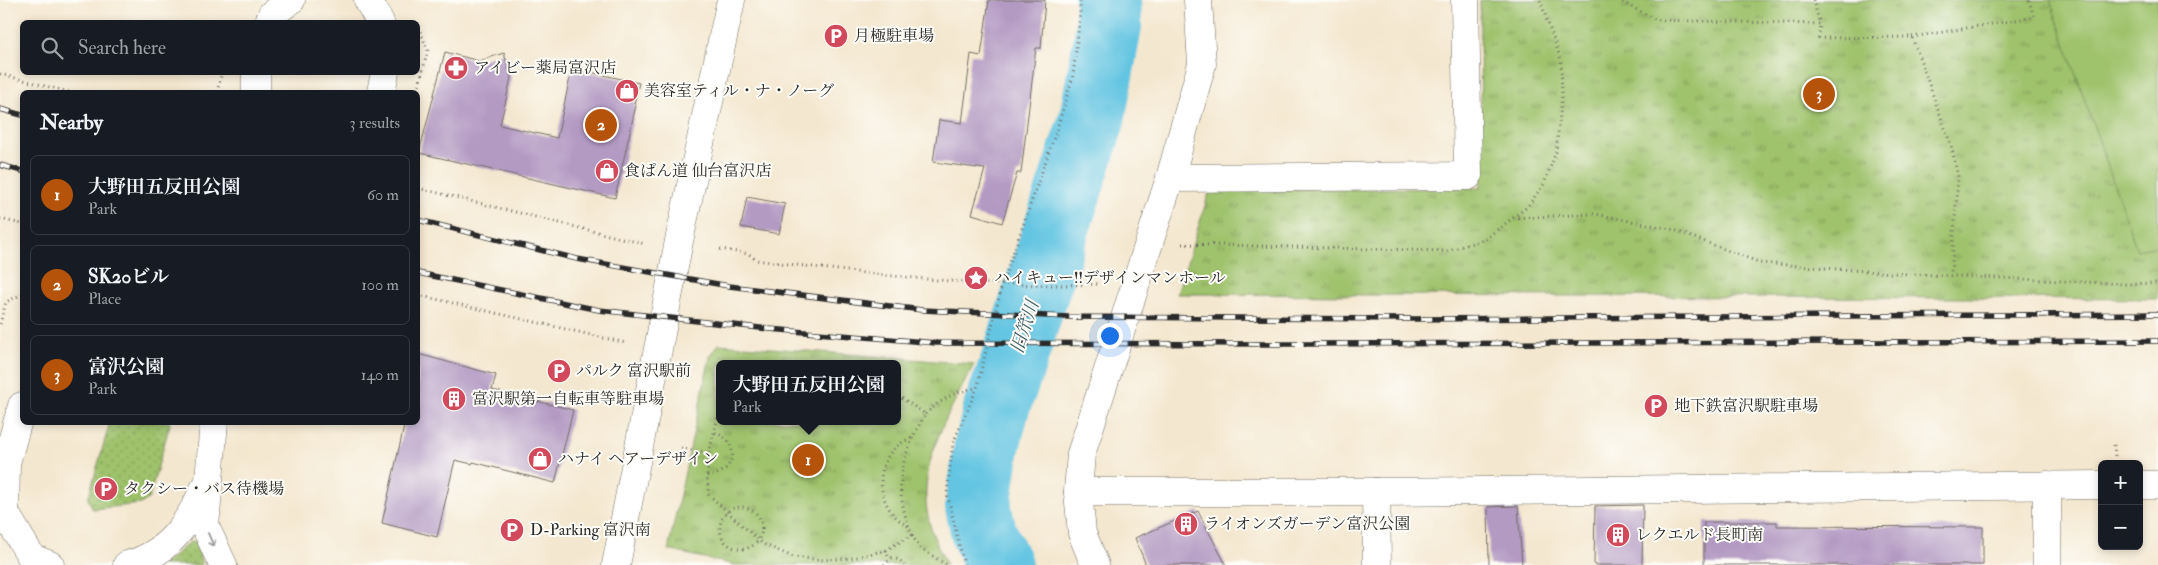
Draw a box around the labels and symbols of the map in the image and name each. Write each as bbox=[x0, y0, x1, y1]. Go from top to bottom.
parking icon: 月極駐車場 bbox=[823, 23, 849, 49]
place label: 月極駐車場 bbox=[854, 26, 934, 46]
pharmacy icon: アイビー薬局富沢店 bbox=[443, 55, 469, 81]
place label: アイビー薬局富沢店 bbox=[474, 58, 616, 78]
pin: 3 bbox=[1803, 75, 1835, 113]
shop icon: 美容室ティル・ナ・ノーグ bbox=[614, 78, 640, 104]
place label: 美容室ティル・ナ・ノーグ bbox=[644, 81, 834, 101]
pin: 2 bbox=[585, 106, 617, 144]
shop icon: 食ぱん道 仙台富沢店 bbox=[594, 158, 620, 184]
place label: 食ぱん道 仙台富沢店 bbox=[624, 161, 771, 181]
place icon: ハイキュー!!デザインマンホール bbox=[963, 265, 989, 291]
place label: ハイキュー!!デザインマンホール bbox=[994, 268, 1226, 288]
water label: 旧笊川 bbox=[1006, 296, 1045, 356]
your location bbox=[1097, 323, 1123, 349]
parking icon: パルク 富沢駅前 bbox=[546, 358, 572, 384]
place label: パルク 富沢駅前 bbox=[576, 361, 691, 381]
building icon: 富沢駅第一自転車等駐車場 bbox=[441, 386, 467, 412]
place label: 富沢駅第一自転車等駐車場 bbox=[472, 389, 664, 409]
parking icon: 地下鉄富沢駅駐車場 bbox=[1643, 393, 1669, 419]
place label: 地下鉄富沢駅駐車場 bbox=[1674, 396, 1818, 416]
pin: 1 bbox=[792, 441, 824, 479]
shop icon: ハナイ ヘアーデザイン bbox=[527, 446, 553, 472]
place label: ハナイ ヘアーデザイン bbox=[558, 449, 718, 469]
parking icon: タクシー・バス待機場 bbox=[93, 476, 119, 502]
place label: タクシー・バス待機場 bbox=[124, 479, 284, 499]
building icon: ライオンズガーデン富沢公園 bbox=[1173, 511, 1199, 537]
place label: ライオンズガーデン富沢公園 bbox=[1204, 514, 1410, 534]
parking icon: D-Parking 富沢南 bbox=[499, 517, 525, 543]
place label: D-Parking 富沢南 bbox=[530, 520, 651, 540]
building icon: レクエルド長町南 bbox=[1605, 522, 1631, 548]
place label: レクエルド長町南 bbox=[1636, 525, 1763, 545]
one-way arrow bbox=[207, 532, 217, 547]

